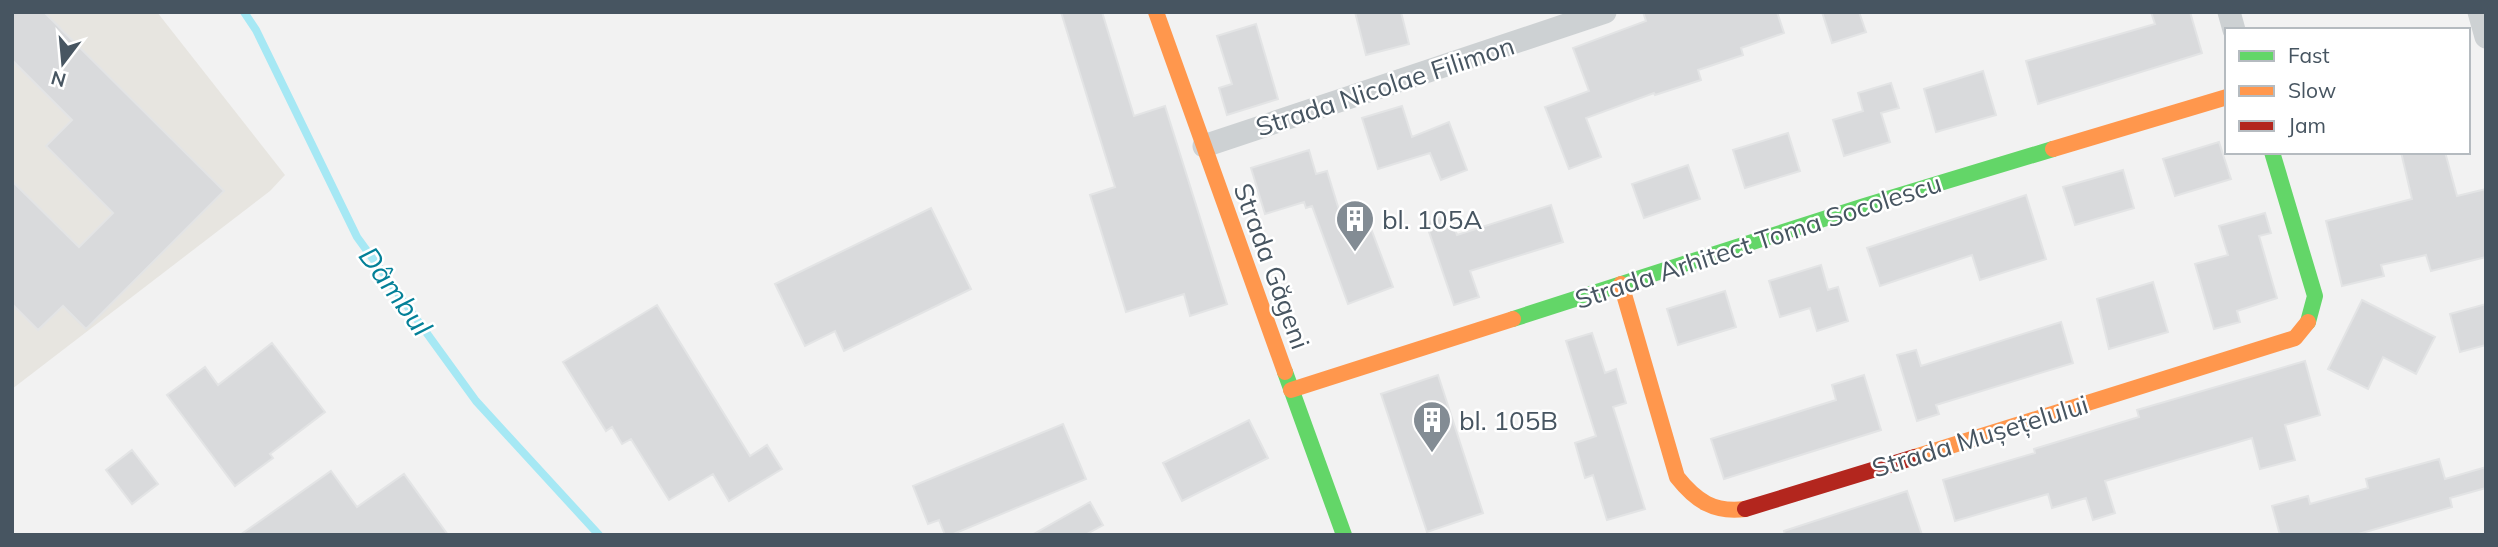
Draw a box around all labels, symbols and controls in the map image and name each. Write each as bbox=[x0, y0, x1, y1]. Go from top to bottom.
north arrow bbox=[28, 28, 98, 98]
legend bbox=[2225, 28, 2470, 154]
street label: Strada Nicolae Filimon bbox=[1252, 29, 1518, 143]
text: Fast bbox=[2288, 42, 2330, 68]
text: N bbox=[48, 66, 69, 93]
text: Slow bbox=[2288, 77, 2336, 103]
text: Jam bbox=[2288, 112, 2326, 138]
street label: Strada Arhitect Toma Socolescu bbox=[1571, 166, 1945, 316]
street label: Strada Găgeni bbox=[1227, 179, 1317, 353]
building icon: bl. 105A bbox=[1334, 198, 1376, 253]
place label: bl. 105A bbox=[1382, 203, 1482, 236]
water label: Dâmbul bbox=[352, 239, 440, 343]
street label: Strada Mușețelului bbox=[1868, 387, 2092, 485]
building icon: bl. 105B bbox=[1411, 399, 1453, 454]
place label: bl. 105B bbox=[1459, 404, 1558, 437]

